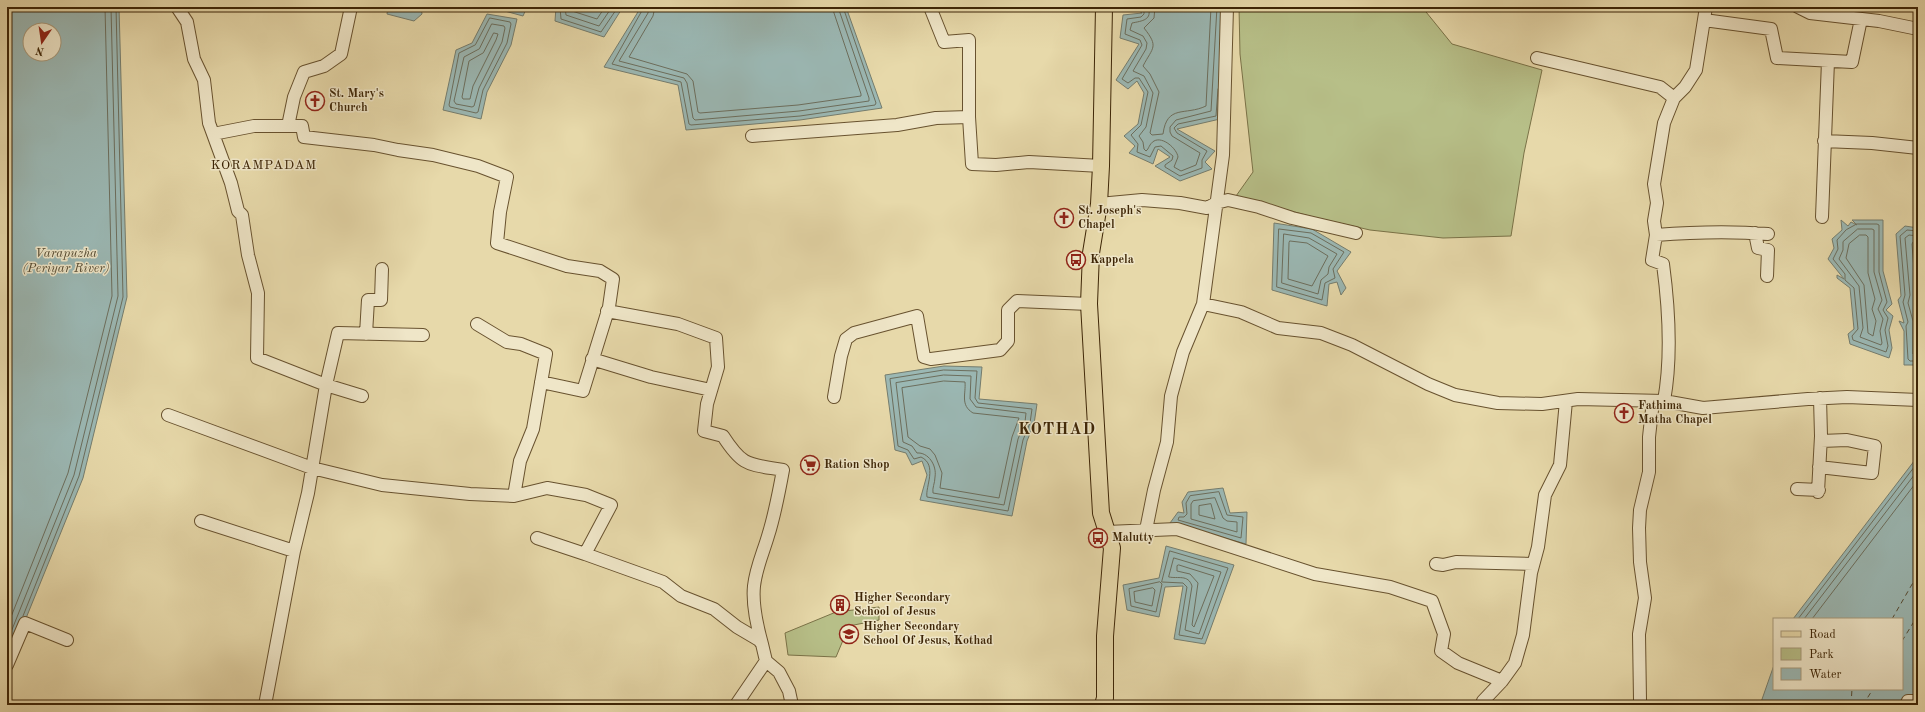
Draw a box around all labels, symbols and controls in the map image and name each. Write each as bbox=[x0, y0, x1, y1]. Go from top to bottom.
north arrow bbox=[22, 22, 62, 62]
text: N bbox=[34, 44, 45, 57]
place label: St. Mary's Church bbox=[329, 88, 384, 114]
church icon: St. Mary's Church bbox=[304, 90, 326, 112]
district label: KORAMPADAM bbox=[211, 159, 317, 172]
place label: St. Joseph's Chapel bbox=[1078, 205, 1141, 231]
church icon: St. Joseph's Chapel bbox=[1053, 207, 1075, 229]
water label: Varapuzha (Periyar River) bbox=[23, 247, 110, 275]
bus stop icon: Kappela bbox=[1065, 249, 1087, 271]
place label: Kappela bbox=[1090, 254, 1134, 266]
place label: Fathima Matha Chapel bbox=[1638, 400, 1712, 426]
church icon: Fathima Matha Chapel bbox=[1613, 402, 1635, 424]
district label: KOTHAD bbox=[1018, 422, 1096, 438]
supermarket icon: Ration Shop bbox=[799, 454, 821, 476]
place label: Ration Shop bbox=[824, 459, 890, 471]
bus stop icon: Malutty bbox=[1087, 527, 1109, 549]
place label: Malutty bbox=[1112, 532, 1154, 544]
place label: Higher Secondary School of Jesus bbox=[854, 592, 951, 618]
building icon: Higher Secondary School of Jesus bbox=[829, 594, 851, 616]
legend bbox=[1773, 618, 1903, 690]
place label: Higher Secondary School Of Jesus, Kothad bbox=[863, 621, 993, 647]
school or university icon: Higher Secondary School Of Jesus, Kothad bbox=[838, 623, 860, 645]
text: Road bbox=[1809, 629, 1836, 641]
text: Park bbox=[1809, 649, 1834, 661]
text: Water bbox=[1809, 669, 1842, 681]

